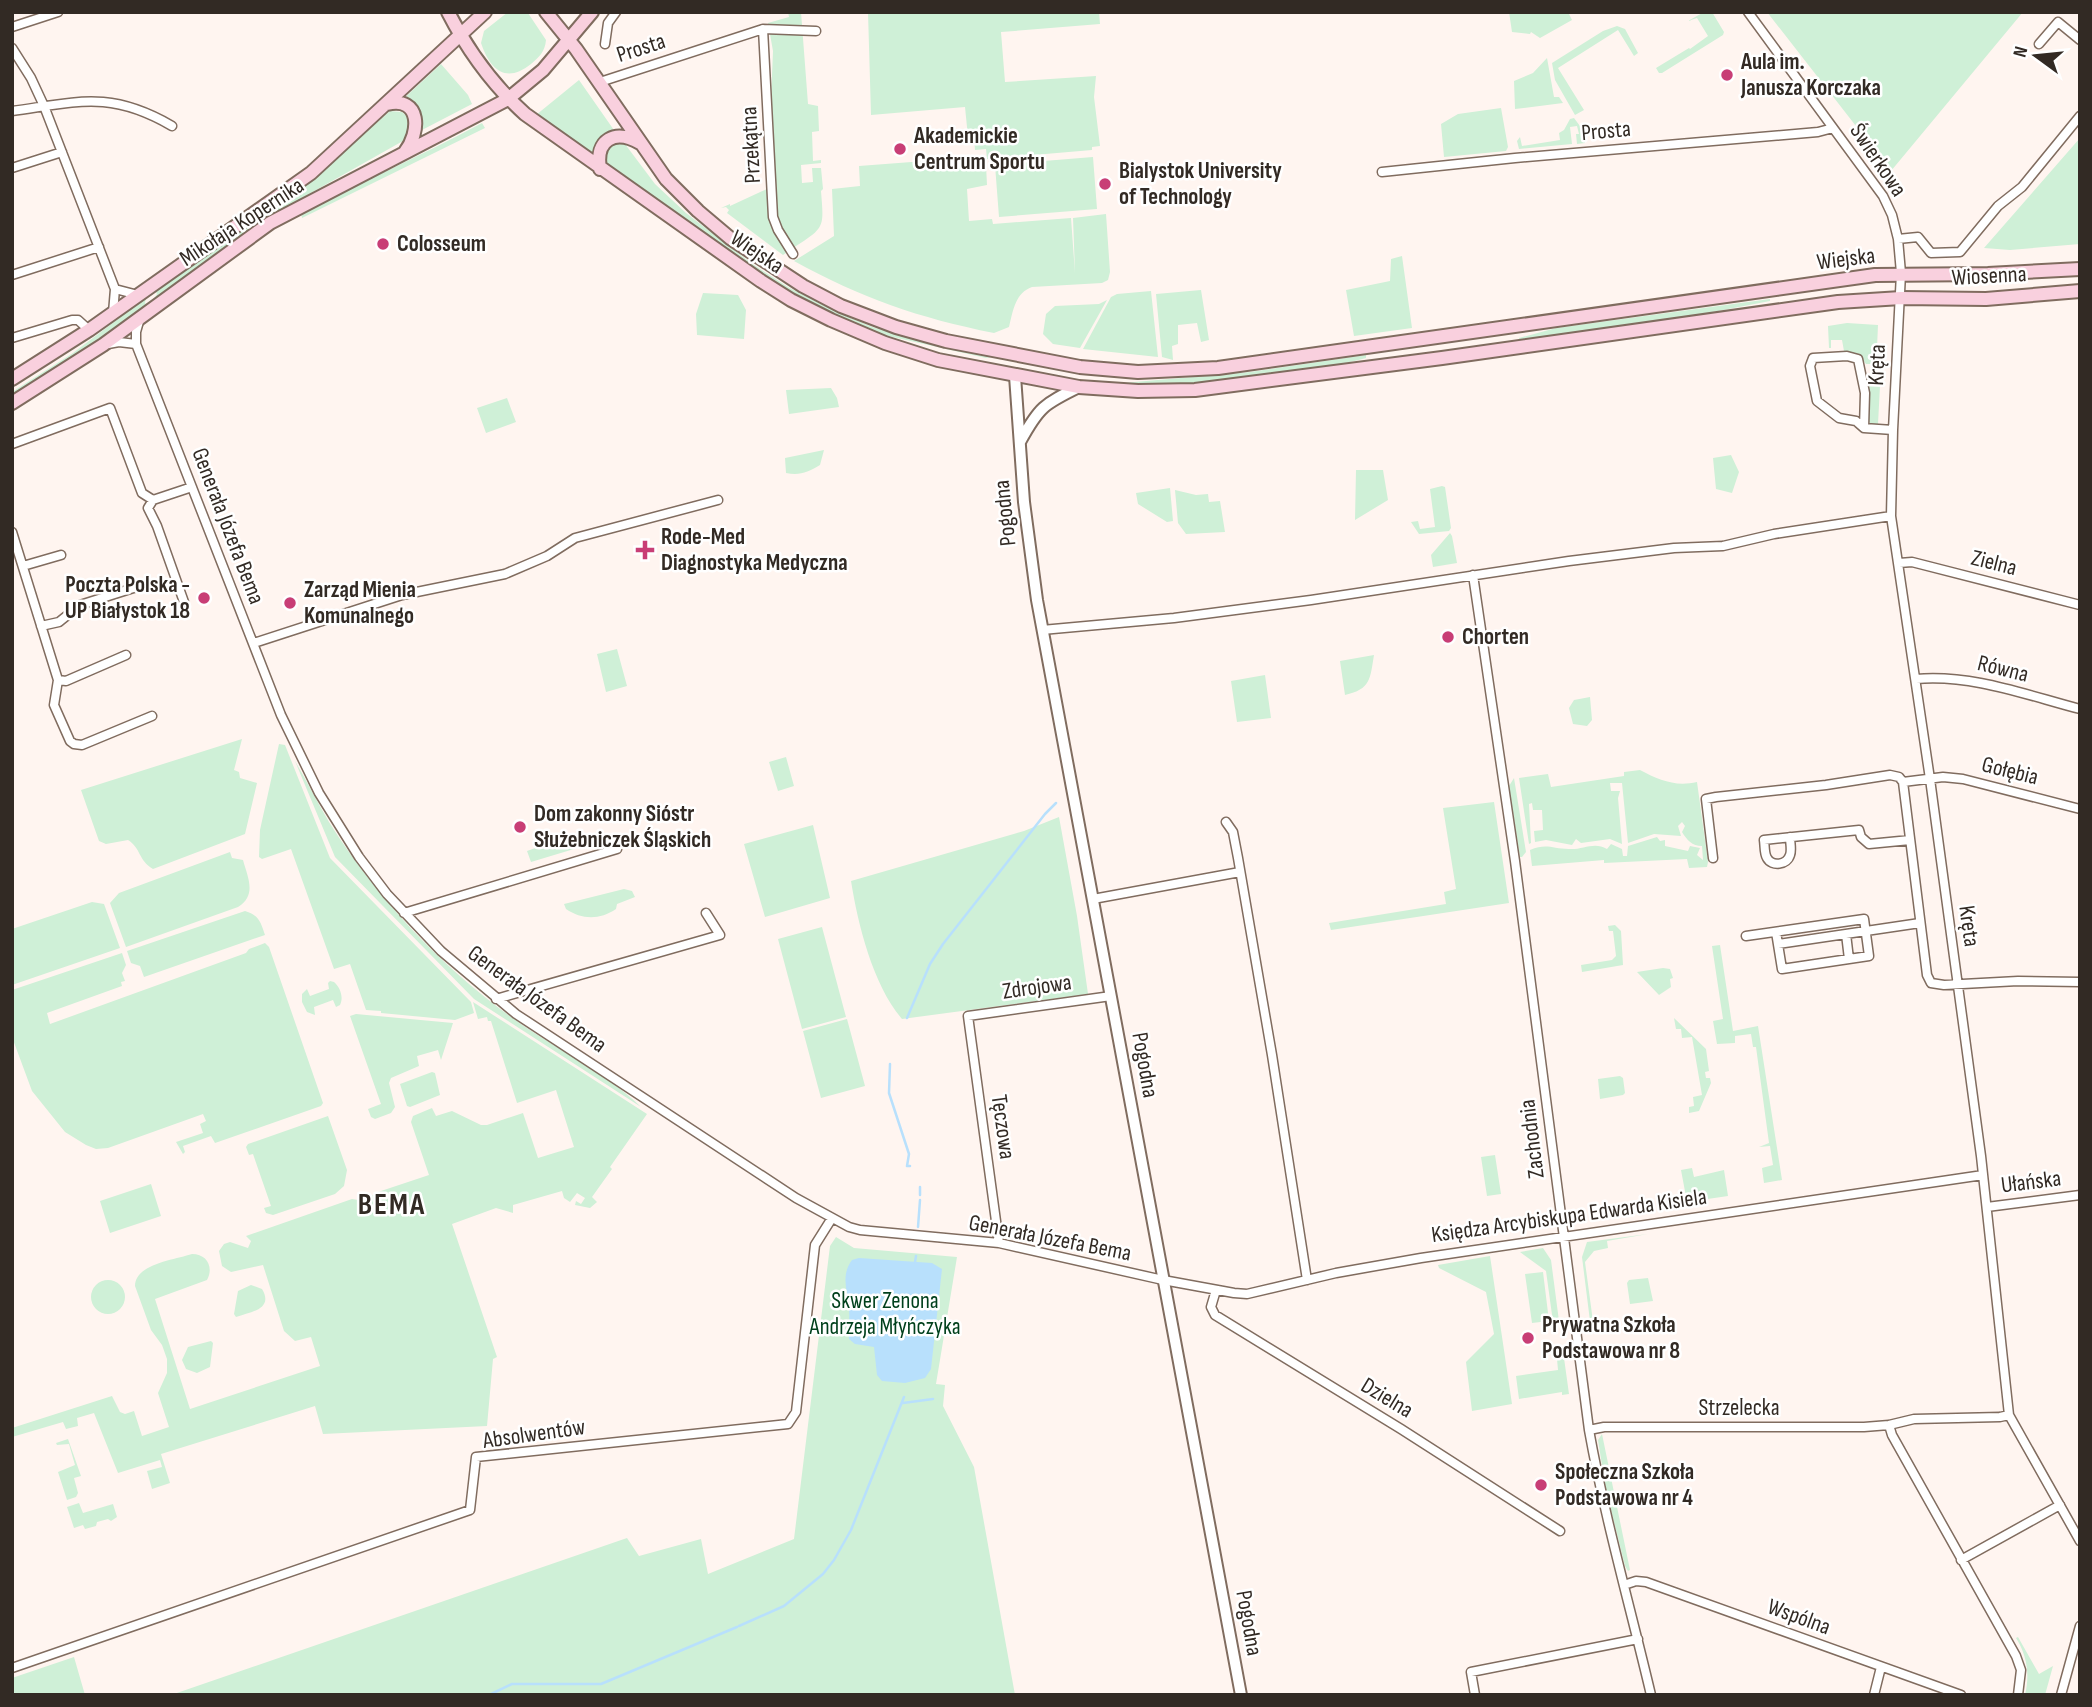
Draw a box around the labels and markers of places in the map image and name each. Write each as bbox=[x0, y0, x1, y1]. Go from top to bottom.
place label: Aula im. Janusza Korczaka bbox=[1740, 48, 1881, 102]
marker: Aula im. Janusza Korczaka bbox=[1719, 67, 1735, 83]
place label: Akademickie Centrum Sportu bbox=[913, 122, 1045, 176]
marker: Akademickie Centrum Sportu bbox=[892, 141, 908, 157]
place label: Bialystok University of Technology bbox=[1119, 157, 1282, 211]
marker: Bialystok University of Technology bbox=[1097, 176, 1113, 192]
place label: Colosseum bbox=[397, 230, 486, 258]
marker: Colosseum bbox=[375, 236, 391, 252]
place label: Rode-Med Diagnostyka Medyczna bbox=[661, 523, 848, 577]
marker: Rode-Med Diagnostyka Medyczna bbox=[635, 540, 655, 560]
place label: Poczta Polska - UP Białystok 18 bbox=[65, 571, 190, 625]
place label: Zarząd Mienia Komunalnego bbox=[304, 576, 416, 630]
marker: Poczta Polska - UP Białystok 18 bbox=[196, 590, 212, 606]
marker: Zarząd Mienia Komunalnego bbox=[282, 595, 298, 611]
place label: Chorten bbox=[1462, 623, 1529, 651]
marker: Chorten bbox=[1440, 629, 1456, 645]
place label: Dom zakonny Sióstr Służebniczek Śląskich bbox=[534, 800, 711, 854]
marker: Dom zakonny Sióstr Służebniczek Śląskich bbox=[512, 819, 528, 835]
place label: Prywatna Szkoła Podstawowa nr 8 bbox=[1542, 1311, 1680, 1365]
marker: Prywatna Szkoła Podstawowa nr 8 bbox=[1520, 1330, 1536, 1346]
place label: Społeczna Szkoła Podstawowa nr 4 bbox=[1555, 1458, 1694, 1512]
marker: Społeczna Szkoła Podstawowa nr 4 bbox=[1533, 1477, 1549, 1493]

